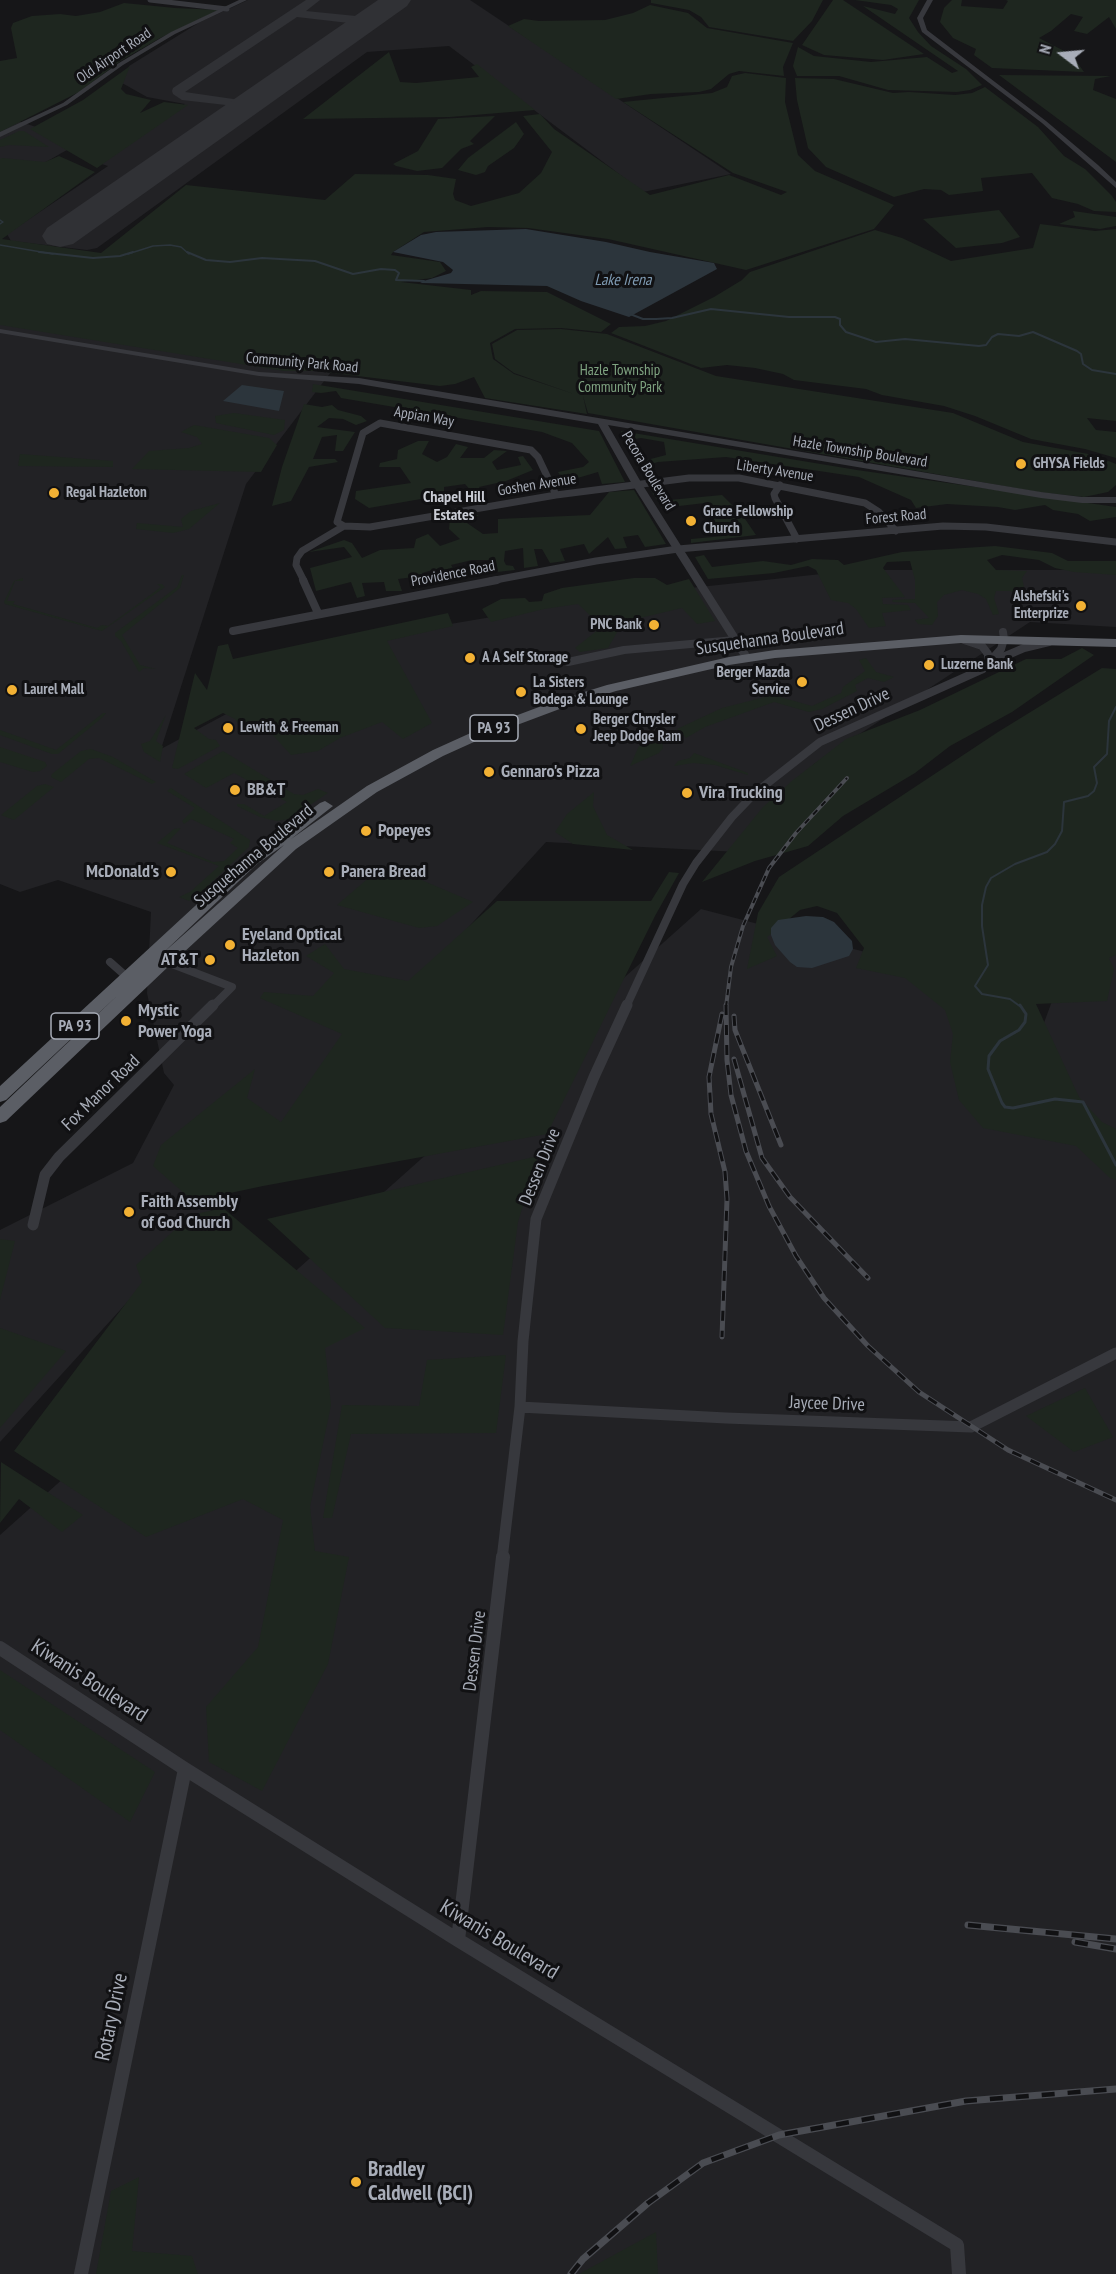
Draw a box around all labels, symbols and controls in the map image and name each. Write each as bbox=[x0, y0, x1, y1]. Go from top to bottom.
street label: Old Airport Road bbox=[73, 24, 155, 88]
north arrow bbox=[1032, 24, 1092, 84]
text: N bbox=[1034, 42, 1055, 56]
water label: Lake Irena bbox=[594, 270, 652, 290]
street label: Community Park Road bbox=[245, 349, 359, 377]
park label: Hazle Township Community Park bbox=[578, 362, 662, 397]
street label: Appian Way bbox=[393, 403, 455, 431]
street label: Pecora Boulevard bbox=[617, 428, 679, 514]
street label: Hazle Township Boulevard bbox=[792, 432, 928, 472]
place label: GHYSA Fields bbox=[1033, 455, 1105, 473]
street label: Liberty Avenue bbox=[735, 456, 815, 486]
marker: GHYSA Fields bbox=[1014, 457, 1028, 471]
street label: Goshen Avenue bbox=[496, 470, 578, 500]
place label: Regal Hazleton bbox=[66, 484, 147, 502]
marker: Regal Hazleton bbox=[47, 486, 61, 500]
district label: Chapel Hill Estates bbox=[423, 487, 485, 525]
place label: Grace Fellowship Church bbox=[703, 503, 793, 538]
street label: Forest Road bbox=[865, 505, 927, 529]
marker: Grace Fellowship Church bbox=[684, 514, 698, 528]
street label: Providence Road bbox=[409, 557, 497, 591]
place label: Alshefski's Enterprize bbox=[1013, 588, 1069, 623]
marker: Alshefski's Enterprize bbox=[1074, 599, 1088, 613]
place label: PNC Bank bbox=[590, 616, 642, 634]
marker: PNC Bank bbox=[647, 618, 661, 632]
street label: Susquehanna Boulevard bbox=[695, 618, 845, 660]
place label: A A Self Storage bbox=[482, 649, 568, 667]
marker: A A Self Storage bbox=[463, 651, 477, 665]
place label: Luzerne Bank bbox=[941, 656, 1013, 674]
marker: Luzerne Bank bbox=[922, 658, 936, 672]
place label: Berger Mazda Service bbox=[717, 664, 790, 699]
place label: La Sisters Bodega & Lounge bbox=[533, 674, 628, 709]
marker: Berger Mazda Service bbox=[795, 675, 809, 689]
place label: Laurel Mall bbox=[24, 681, 84, 699]
marker: Laurel Mall bbox=[5, 683, 19, 697]
street label: Dessen Drive bbox=[811, 683, 893, 737]
marker: La Sisters Bodega & Lounge bbox=[514, 685, 528, 699]
place label: Berger Chrysler Jeep Dodge Ram bbox=[593, 711, 681, 746]
road number: PA 93 bbox=[470, 715, 518, 741]
place label: Lewith & Freeman bbox=[240, 719, 338, 737]
marker: Lewith & Freeman bbox=[221, 721, 235, 735]
marker: Berger Chrysler Jeep Dodge Ram bbox=[574, 722, 588, 736]
place label: Gennaro's Pizza bbox=[501, 761, 600, 783]
marker: Gennaro's Pizza bbox=[482, 765, 496, 779]
place label: BB&T bbox=[247, 779, 285, 801]
place label: Vira Trucking bbox=[699, 782, 783, 804]
marker: BB&T bbox=[228, 783, 242, 797]
marker: Vira Trucking bbox=[680, 786, 694, 800]
street label: Susquehanna Boulevard bbox=[190, 800, 318, 912]
place label: Popeyes bbox=[378, 820, 431, 842]
marker: Popeyes bbox=[359, 824, 373, 838]
place label: McDonald's bbox=[86, 861, 159, 883]
place label: Panera Bread bbox=[341, 861, 426, 883]
marker: McDonald's bbox=[164, 865, 178, 879]
marker: Panera Bread bbox=[322, 865, 336, 879]
place label: Eyeland Optical Hazleton bbox=[242, 924, 342, 966]
marker: Eyeland Optical Hazleton bbox=[223, 938, 237, 952]
place label: AT&T bbox=[161, 949, 198, 971]
marker: AT&T bbox=[203, 953, 217, 967]
place label: Mystic Power Yoga bbox=[138, 1000, 212, 1042]
road number: PA 93 bbox=[51, 1013, 99, 1039]
marker: Mystic Power Yoga bbox=[119, 1014, 133, 1028]
street label: Fox Manor Road bbox=[58, 1051, 144, 1135]
street label: Dessen Drive bbox=[515, 1125, 565, 1209]
place label: Faith Assembly of God Church bbox=[141, 1191, 238, 1234]
marker: Faith Assembly of God Church bbox=[122, 1205, 136, 1219]
street label: Jaycee Drive bbox=[789, 1392, 865, 1416]
street label: Dessen Drive bbox=[459, 1610, 491, 1692]
street label: Kiwanis Boulevard bbox=[26, 1634, 152, 1728]
street label: Kiwanis Boulevard bbox=[435, 1895, 563, 1985]
street label: Rotary Drive bbox=[90, 1971, 134, 2063]
place label: Bradley Caldwell (BCI) bbox=[368, 2157, 473, 2207]
marker: Bradley Caldwell (BCI) bbox=[349, 2175, 363, 2189]

